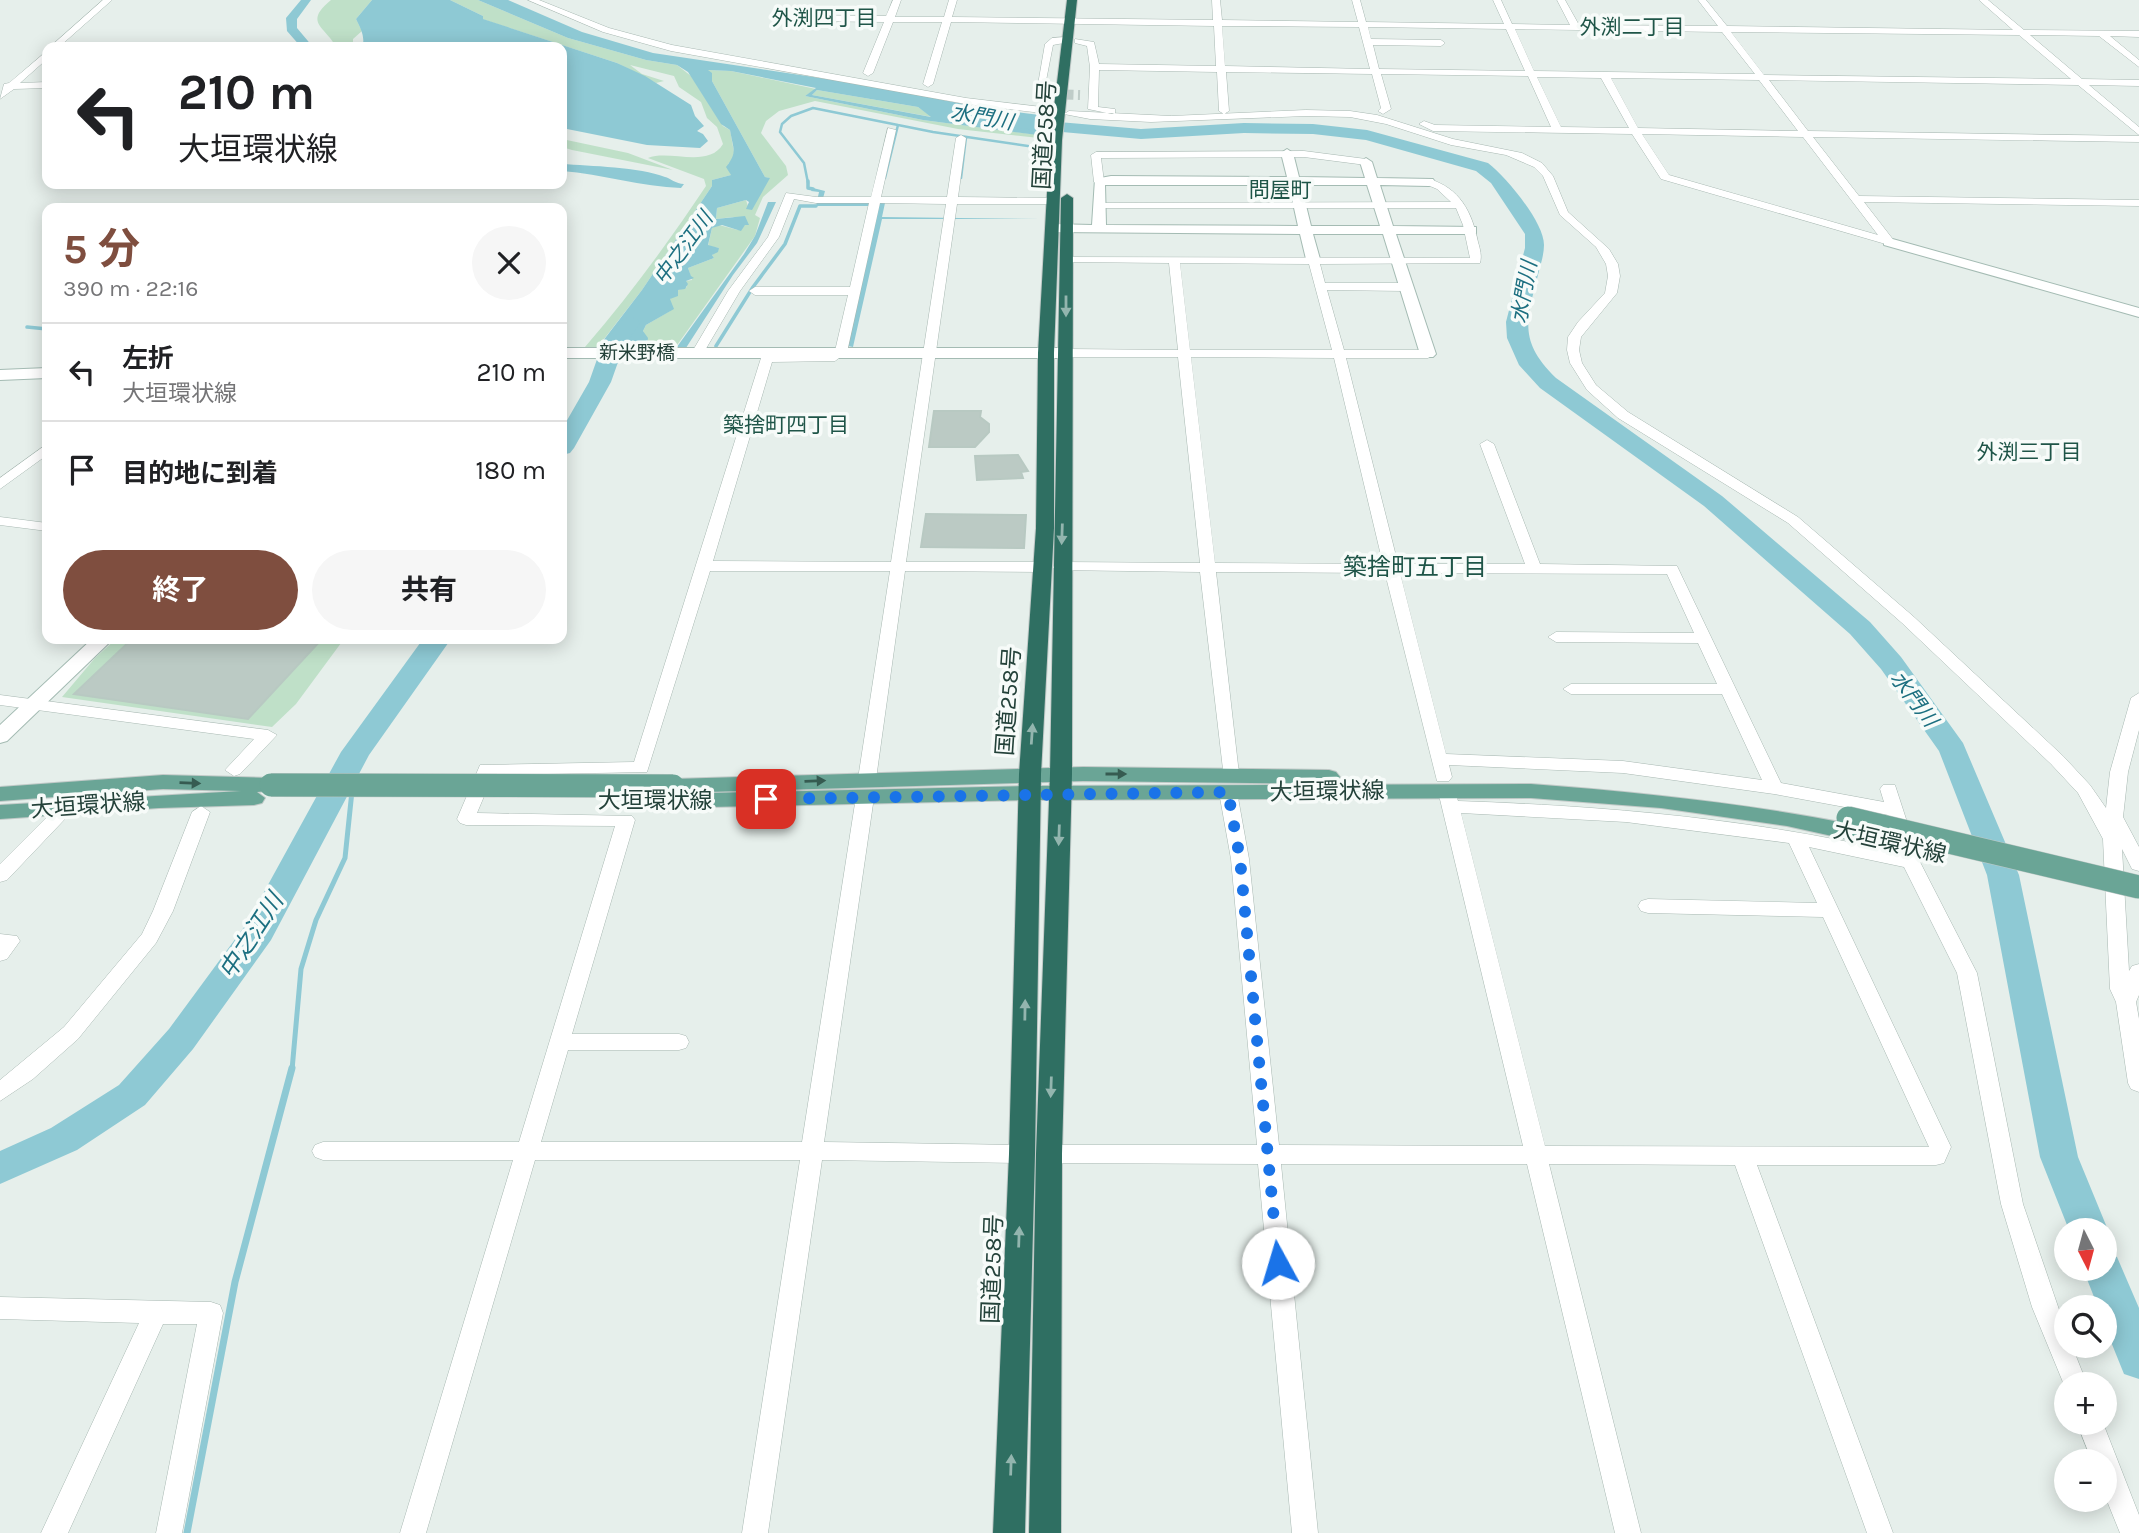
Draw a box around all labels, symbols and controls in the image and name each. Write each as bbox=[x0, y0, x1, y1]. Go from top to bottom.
district label: 外渕四丁目 bbox=[772, 6, 877, 30]
district label: 外渕二丁目 bbox=[1580, 15, 1685, 39]
text: 210 m bbox=[178, 64, 315, 121]
icon: left bbox=[63, 70, 154, 161]
street label: 国道258号 bbox=[1028, 80, 1061, 190]
water label: 水門川 bbox=[949, 100, 1017, 135]
text: 大垣環状線 bbox=[178, 131, 338, 168]
district label: 問屋町 bbox=[1249, 178, 1312, 202]
water label: 中之江川 bbox=[649, 205, 719, 289]
text: 5 分 bbox=[63, 224, 140, 274]
button: close bbox=[472, 226, 546, 300]
water label: 水門川 bbox=[1507, 257, 1542, 325]
text: 390 m · 22:16 bbox=[63, 275, 198, 302]
one-way arrow bbox=[1060, 296, 1072, 318]
street label: 新米野橋 bbox=[599, 342, 675, 364]
text: 左折 bbox=[122, 343, 174, 374]
icon: left bbox=[63, 353, 101, 391]
text: 210 m bbox=[476, 357, 546, 388]
text: 大垣環状線 bbox=[122, 380, 237, 407]
district label: 築捨町四丁目 bbox=[723, 413, 849, 437]
district label: 外渕三丁目 bbox=[1977, 440, 2082, 464]
icon: arrive bbox=[63, 451, 101, 489]
text: 180 m bbox=[476, 455, 546, 486]
text: 目的地に到着 bbox=[122, 458, 278, 489]
one-way arrow bbox=[1057, 523, 1068, 545]
button: 終了 bbox=[63, 550, 298, 630]
button: 共有 bbox=[312, 550, 546, 630]
district label: 築捨町五丁目 bbox=[1343, 553, 1487, 581]
street label: 国道258号 bbox=[991, 645, 1026, 757]
water label: 水門川 bbox=[1885, 667, 1944, 733]
one-way arrow bbox=[1027, 722, 1038, 744]
one-way arrow bbox=[1105, 768, 1127, 780]
pin bbox=[736, 769, 796, 829]
one-way arrow bbox=[804, 775, 826, 786]
street label: 大垣環状線 bbox=[1269, 777, 1385, 806]
one-way arrow bbox=[180, 778, 202, 789]
icon: arrive bbox=[747, 780, 785, 818]
street label: 大垣環状線 bbox=[598, 787, 713, 814]
street label: 大垣環状線 bbox=[30, 788, 146, 823]
street label: 大垣環状線 bbox=[1831, 816, 1949, 869]
one-way arrow bbox=[1053, 824, 1064, 846]
water label: 中之江川 bbox=[213, 886, 291, 984]
one-way arrow bbox=[1019, 999, 1031, 1021]
one-way arrow bbox=[1045, 1076, 1057, 1098]
street label: 国道258号 bbox=[977, 1214, 1008, 1324]
north arrow bbox=[2054, 1218, 2118, 1281]
map controls bbox=[2054, 1218, 2117, 1512]
one-way arrow bbox=[1014, 1226, 1025, 1248]
position arrow bbox=[1241, 1226, 1315, 1300]
button: search bbox=[2054, 1295, 2117, 1358]
button: + bbox=[2054, 1372, 2117, 1435]
button: − bbox=[2054, 1449, 2117, 1512]
one-way arrow bbox=[1005, 1454, 1017, 1476]

